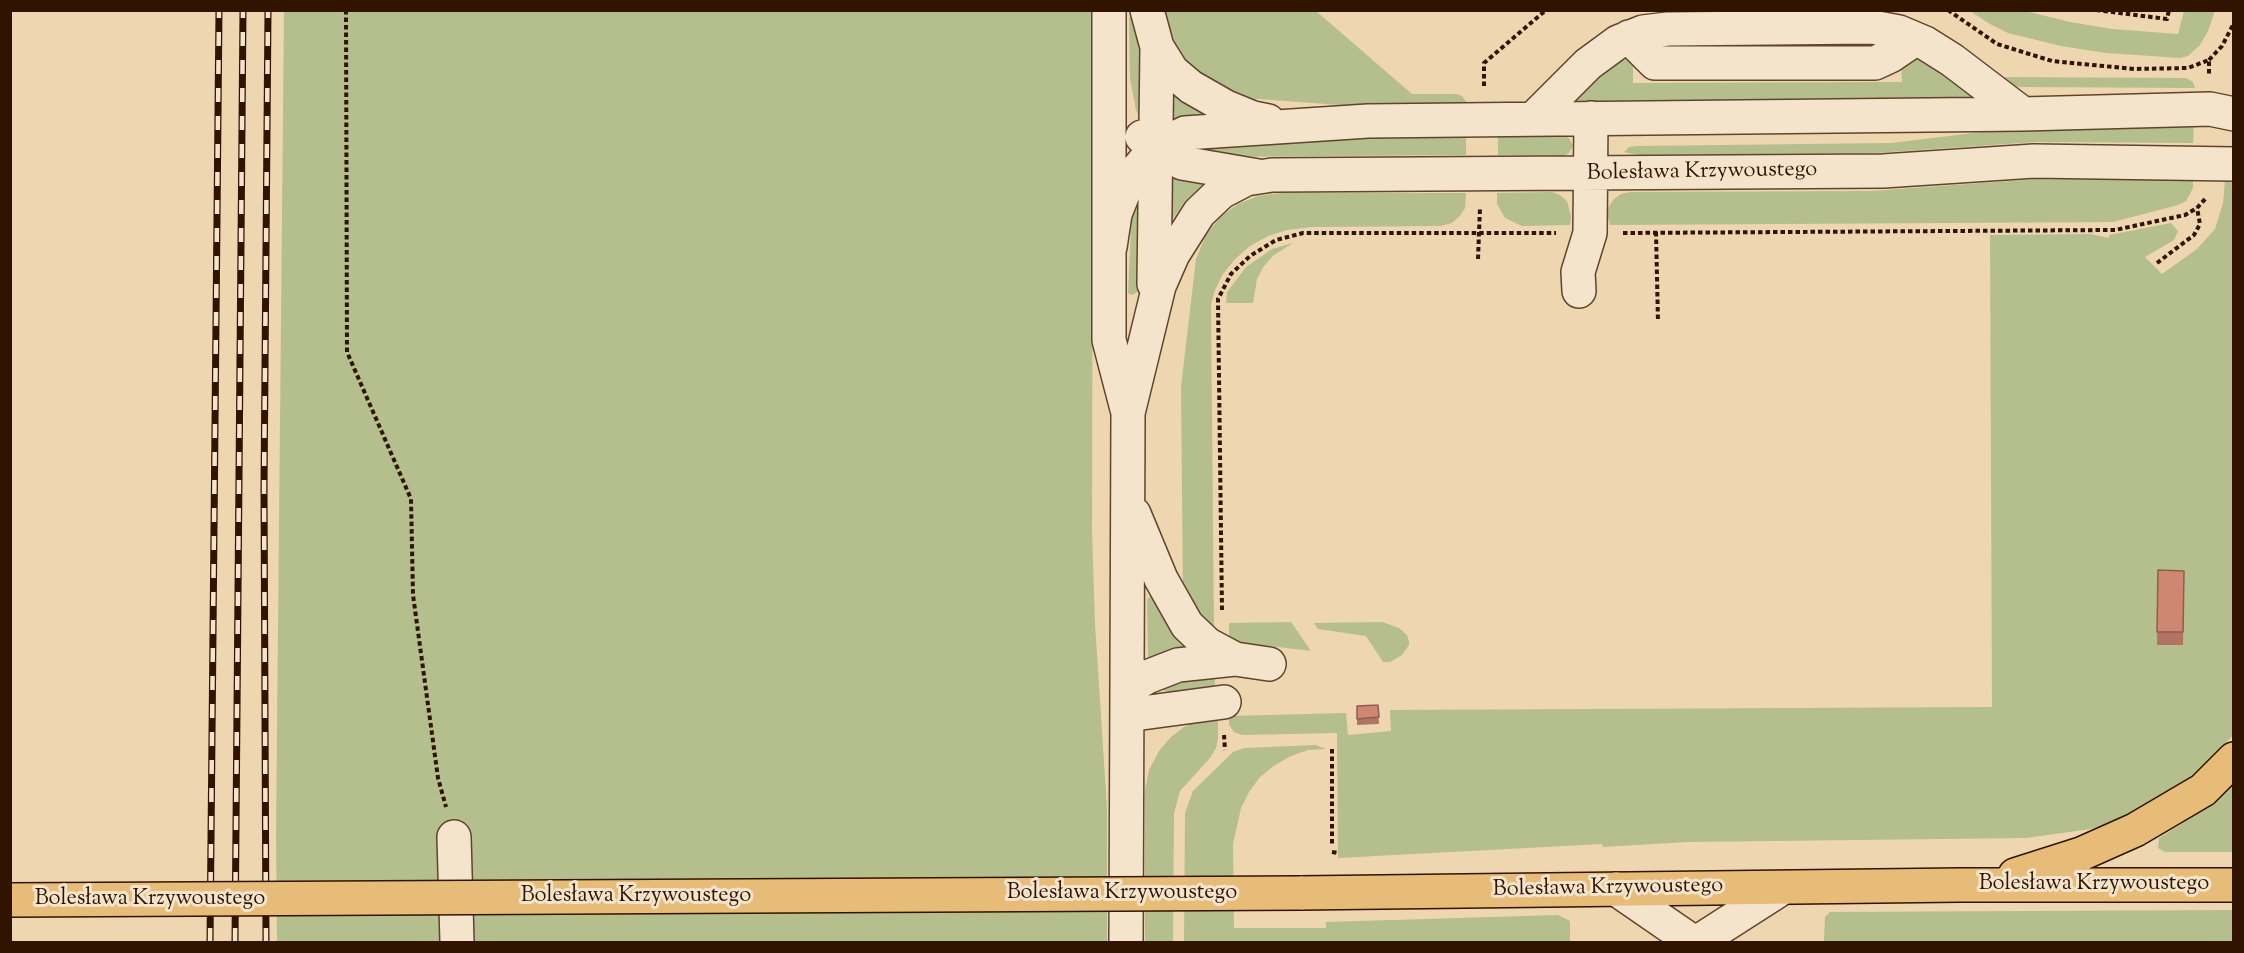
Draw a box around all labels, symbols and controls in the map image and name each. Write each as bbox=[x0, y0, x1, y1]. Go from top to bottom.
street label: Bolesława Krzywoustego bbox=[1587, 158, 1817, 188]
street label: Bolesława Krzywoustego bbox=[1979, 872, 2209, 898]
street label: Bolesława Krzywoustego bbox=[1493, 874, 1723, 904]
street label: Bolesława Krzywoustego bbox=[1007, 881, 1237, 907]
street label: Bolesława Krzywoustego bbox=[521, 884, 751, 910]
street label: Bolesława Krzywoustego bbox=[35, 887, 265, 913]

